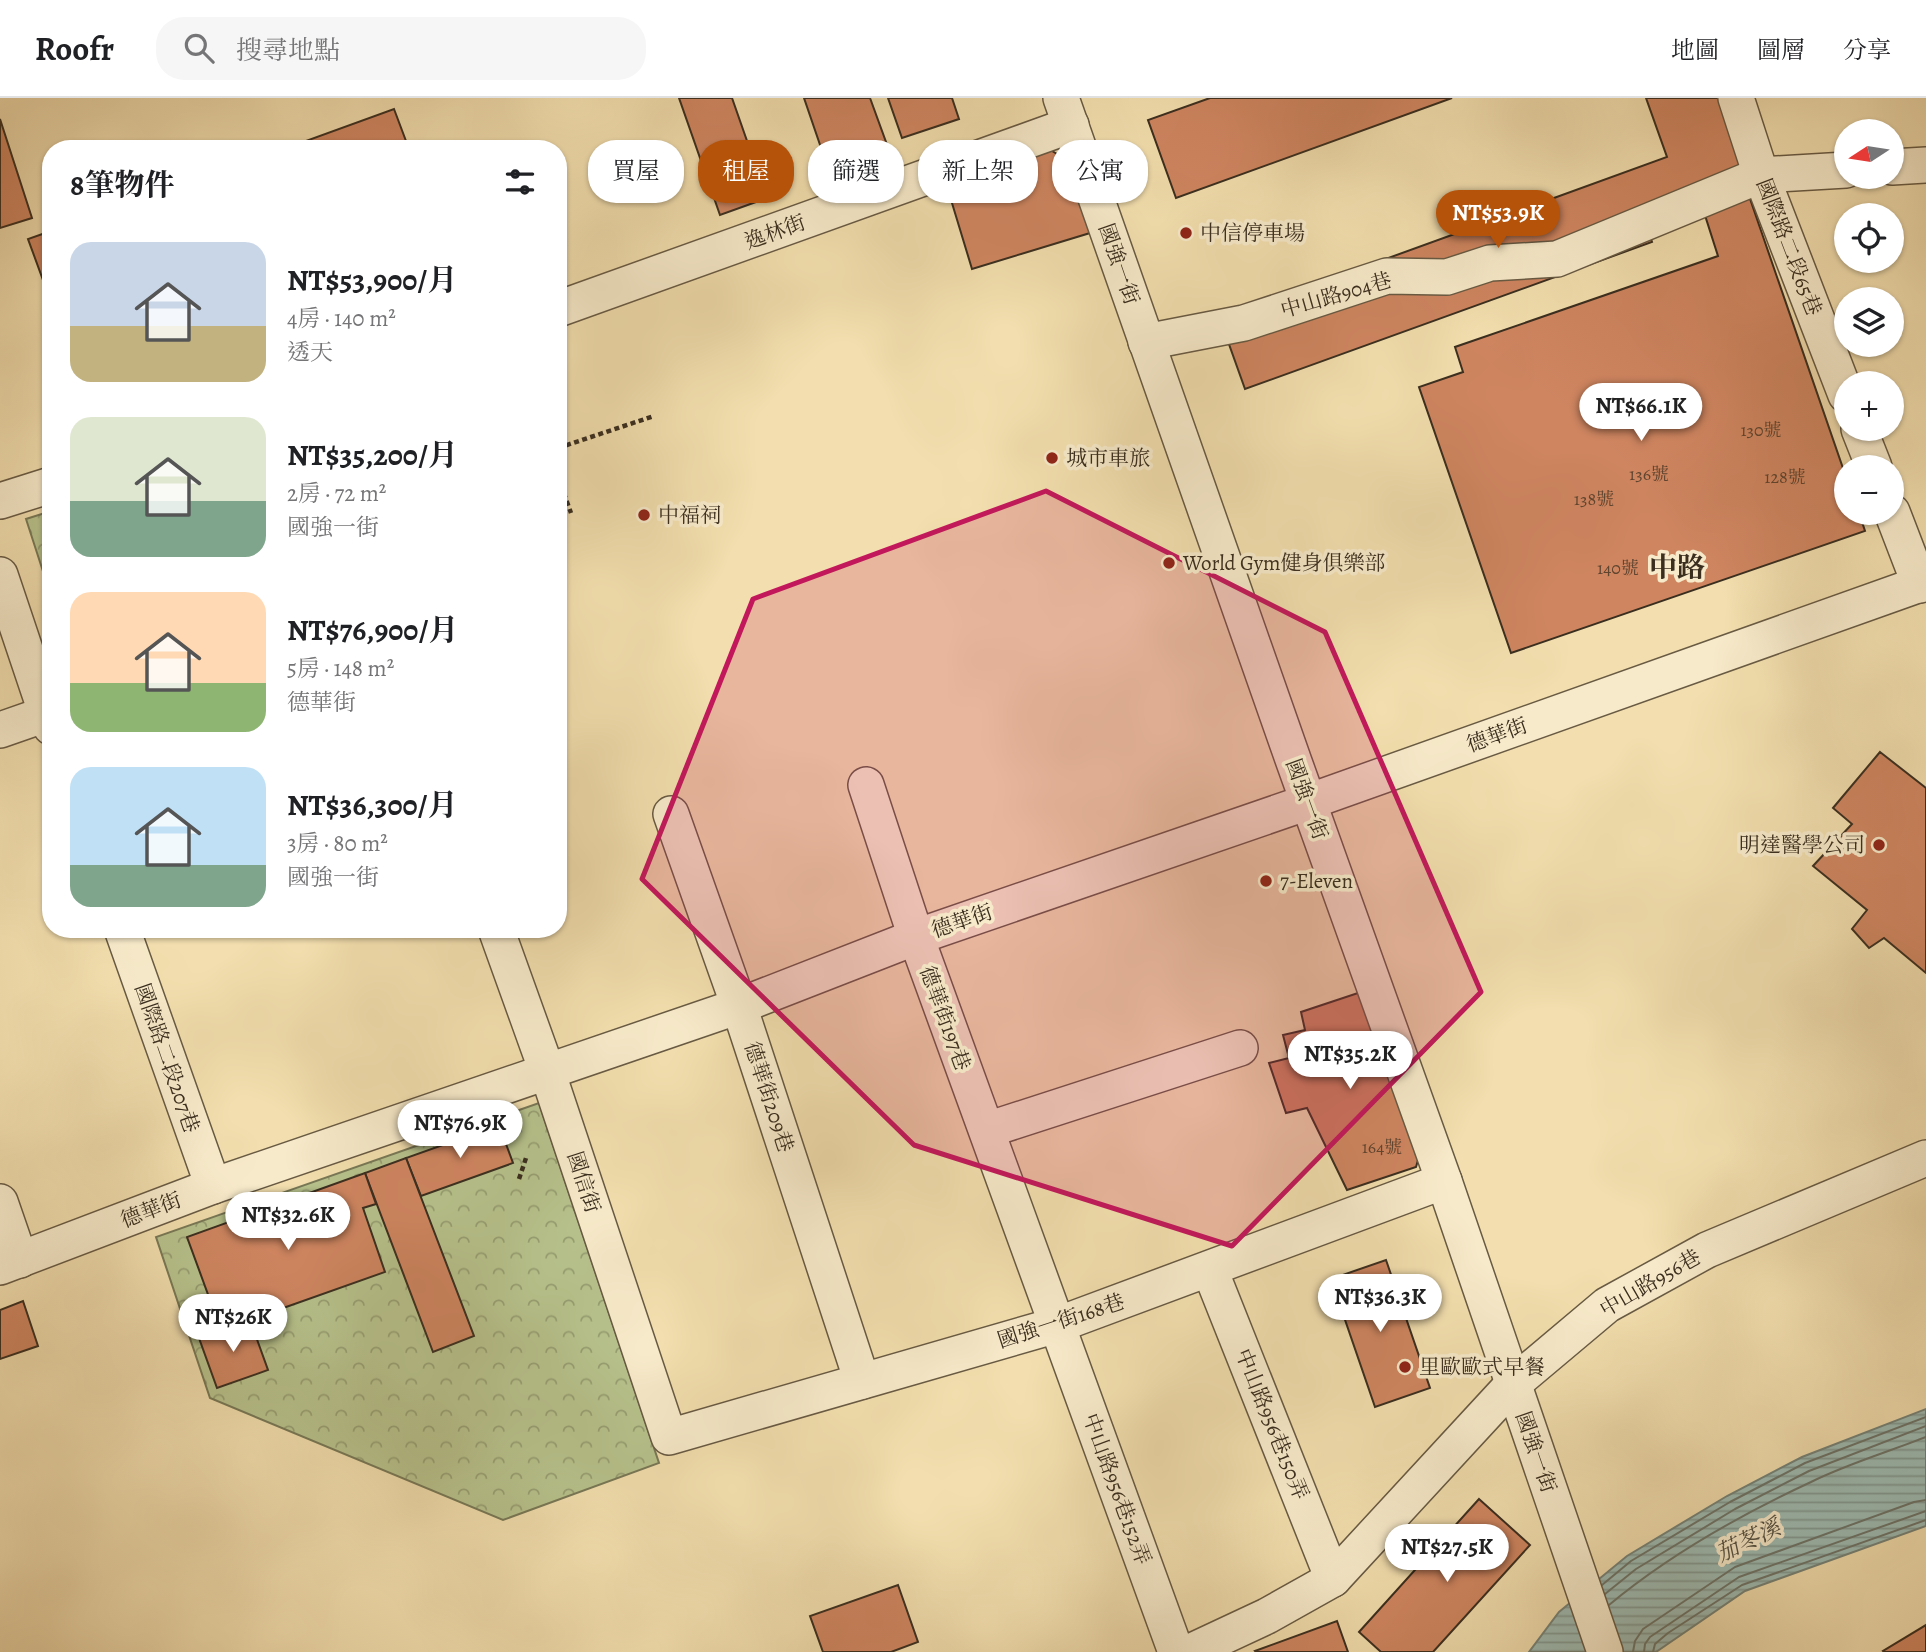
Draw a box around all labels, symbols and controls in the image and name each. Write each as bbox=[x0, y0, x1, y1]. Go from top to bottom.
search box bbox=[156, 17, 646, 80]
text: Roofr bbox=[35, 26, 114, 71]
icon: search bbox=[180, 29, 218, 67]
text: 搜尋地點 bbox=[236, 33, 340, 68]
text: 地圖 bbox=[1671, 34, 1719, 66]
text: 圖層 bbox=[1757, 34, 1805, 66]
text: 分享 bbox=[1843, 34, 1891, 66]
north arrow bbox=[1834, 119, 1904, 189]
map controls bbox=[1834, 119, 1904, 525]
chip: 買屋 bbox=[588, 140, 684, 203]
chip: 租屋 bbox=[698, 140, 794, 203]
chip: 篩選 bbox=[808, 140, 904, 203]
chip: 新上架 bbox=[918, 140, 1038, 203]
chip: 公寓 bbox=[1052, 140, 1148, 203]
icon: filters bbox=[501, 163, 539, 201]
text: 8筆物件 bbox=[70, 165, 174, 205]
street label: 國際路二段65巷 bbox=[1750, 174, 1828, 320]
pin: NT$53.9K bbox=[1426, 190, 1570, 250]
text: NT$53.9K bbox=[1452, 197, 1544, 228]
button: locate bbox=[1834, 203, 1904, 273]
street label: 逸林街 bbox=[741, 208, 809, 256]
place label: 中信停車場 bbox=[1200, 219, 1305, 247]
street label: 國強一街 bbox=[1092, 220, 1146, 308]
marker: 中信停車場 bbox=[1178, 225, 1194, 241]
text: NT$53,900/月 bbox=[287, 260, 457, 300]
street label: 中山路904巷 bbox=[1277, 266, 1395, 324]
icon: home bbox=[126, 270, 210, 354]
button: layers bbox=[1834, 287, 1904, 357]
text: 4房 · 140 m² bbox=[287, 303, 396, 334]
text: 透天 bbox=[287, 337, 333, 368]
button: + bbox=[1834, 371, 1904, 441]
pin: NT$66.1K bbox=[1569, 384, 1713, 443]
text: NT$66.1K bbox=[1595, 390, 1687, 421]
house number: 130號 bbox=[1740, 418, 1782, 442]
text: NT$35,200/月 bbox=[287, 435, 458, 475]
place label: 城市車旅 bbox=[1066, 444, 1150, 472]
icon: home bbox=[126, 445, 210, 529]
marker: 城市車旅 bbox=[1044, 450, 1060, 466]
button: − bbox=[1834, 455, 1904, 525]
house number: 136號 bbox=[1629, 462, 1669, 486]
house number: 128號 bbox=[1764, 465, 1806, 489]
text: 2房 · 72 m² bbox=[287, 478, 386, 509]
house number: 138號 bbox=[1574, 487, 1614, 511]
place label: 中福祠 bbox=[658, 501, 721, 529]
marker: 中福祠 bbox=[636, 507, 652, 523]
text: 國強一街 bbox=[287, 512, 379, 543]
place label: World Gym健身俱樂部 bbox=[1182, 549, 1385, 577]
district label: 中路 bbox=[1649, 549, 1705, 587]
marker: World Gym健身俱樂部 bbox=[1161, 555, 1177, 571]
house number: 140號 bbox=[1597, 556, 1639, 580]
text: NT$76,900/月 bbox=[287, 610, 458, 650]
icon: home bbox=[126, 620, 210, 704]
text: 5房 · 148 m² bbox=[287, 653, 394, 684]
text: 德華街 bbox=[287, 687, 356, 718]
street label: 德華街 bbox=[1463, 711, 1531, 759]
street label: 國強一街 bbox=[1279, 755, 1335, 843]
text: NT$36,300/月 bbox=[287, 785, 457, 825]
icon: home bbox=[126, 795, 210, 879]
text: 3房 · 80 m² bbox=[287, 828, 388, 859]
place label: 明達醫學公司 bbox=[1739, 831, 1865, 859]
marker: 明達醫學公司 bbox=[1871, 837, 1887, 853]
text: 國強一街 bbox=[287, 862, 379, 893]
place label: 7-Eleven bbox=[1280, 867, 1353, 895]
marker: 7-Eleven bbox=[1258, 873, 1274, 889]
street label: 德華街 bbox=[928, 898, 996, 944]
street label: 德華街197巷 bbox=[913, 962, 977, 1074]
street label: 國際路二段207巷 bbox=[128, 980, 206, 1136]
pin: NT$35.2K bbox=[1278, 1032, 1422, 1091]
street label: 德華街209巷 bbox=[738, 1038, 800, 1156]
text: NT$35.2K bbox=[1304, 1038, 1396, 1069]
pin: NT$76.9K bbox=[388, 1100, 532, 1160]
text: NT$76.9K bbox=[414, 1107, 506, 1138]
house number: 164號 bbox=[1362, 1135, 1402, 1159]
street label: 國信街 bbox=[561, 1148, 607, 1216]
street label: 德華街 bbox=[117, 1186, 185, 1234]
pin: NT$32.6K bbox=[216, 1192, 360, 1252]
text: NT$32.6K bbox=[241, 1199, 335, 1230]
street label: 中山路956巷 bbox=[1594, 1243, 1706, 1323]
pin: NT$36.3K bbox=[1308, 1274, 1452, 1334]
text: NT$36.3K bbox=[1334, 1281, 1426, 1312]
street label: 國強一街168巷 bbox=[994, 1287, 1128, 1355]
pin: NT$26K bbox=[176, 1294, 290, 1354]
text: NT$26K bbox=[194, 1301, 272, 1332]
street label: 中山路956巷150弄 bbox=[1229, 1344, 1315, 1504]
place label: 里歐歐式早餐 bbox=[1419, 1353, 1545, 1381]
marker: 里歐歐式早餐 bbox=[1397, 1359, 1413, 1375]
street label: 國強一街 bbox=[1509, 1408, 1563, 1496]
street label: 中山路956巷152弄 bbox=[1077, 1409, 1157, 1569]
water label: 茄苳溪 bbox=[1710, 1510, 1789, 1570]
pin: NT$27.5K bbox=[1375, 1524, 1519, 1584]
text: NT$27.5K bbox=[1401, 1531, 1493, 1562]

